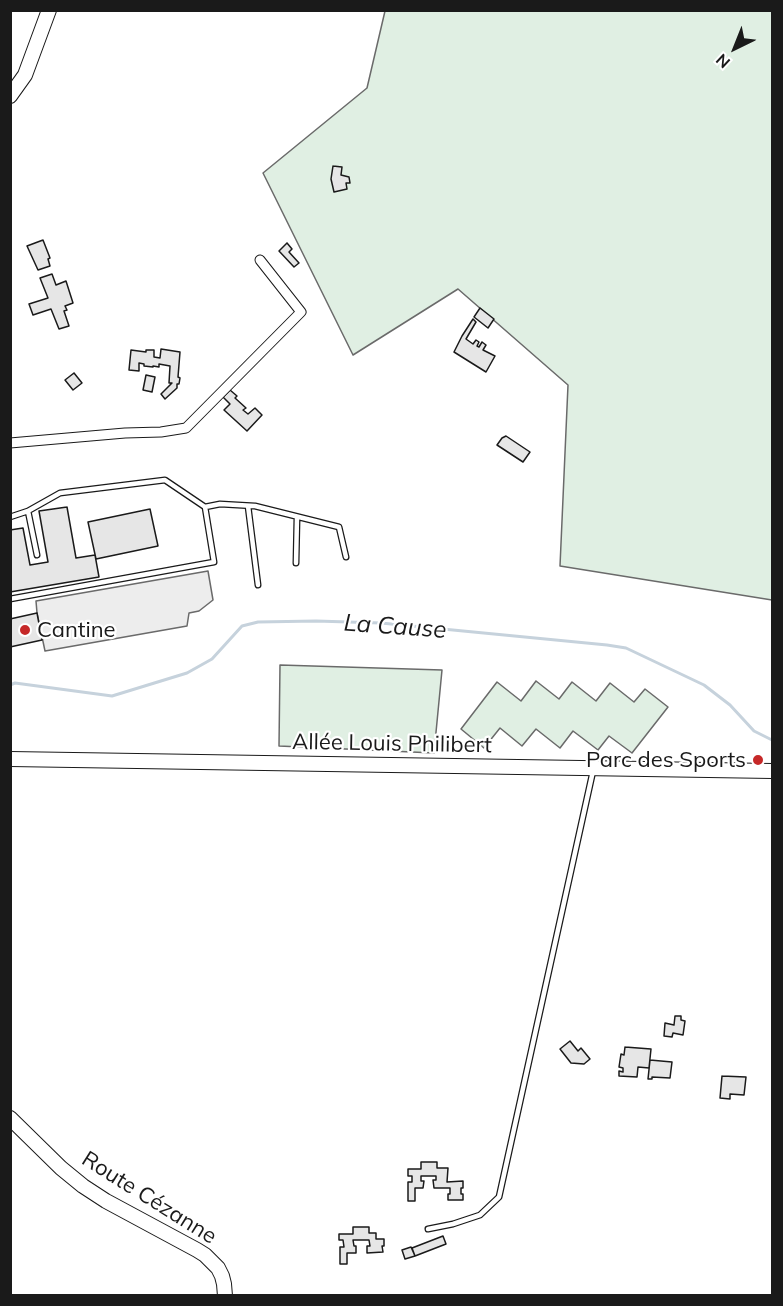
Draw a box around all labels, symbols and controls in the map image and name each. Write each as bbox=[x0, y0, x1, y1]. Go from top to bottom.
north arrow bbox=[705, 18, 765, 78]
text: N bbox=[711, 50, 734, 73]
water label: La Cause bbox=[343, 609, 447, 645]
place label: Cantine bbox=[37, 617, 116, 643]
marker: Cantine bbox=[18, 623, 32, 637]
street label: Allée Louis Philibert bbox=[292, 729, 492, 759]
place label: Parc des Sports bbox=[586, 747, 746, 773]
marker: Parc des Sports bbox=[751, 753, 765, 767]
street label: Route Cézanne bbox=[77, 1146, 221, 1250]

